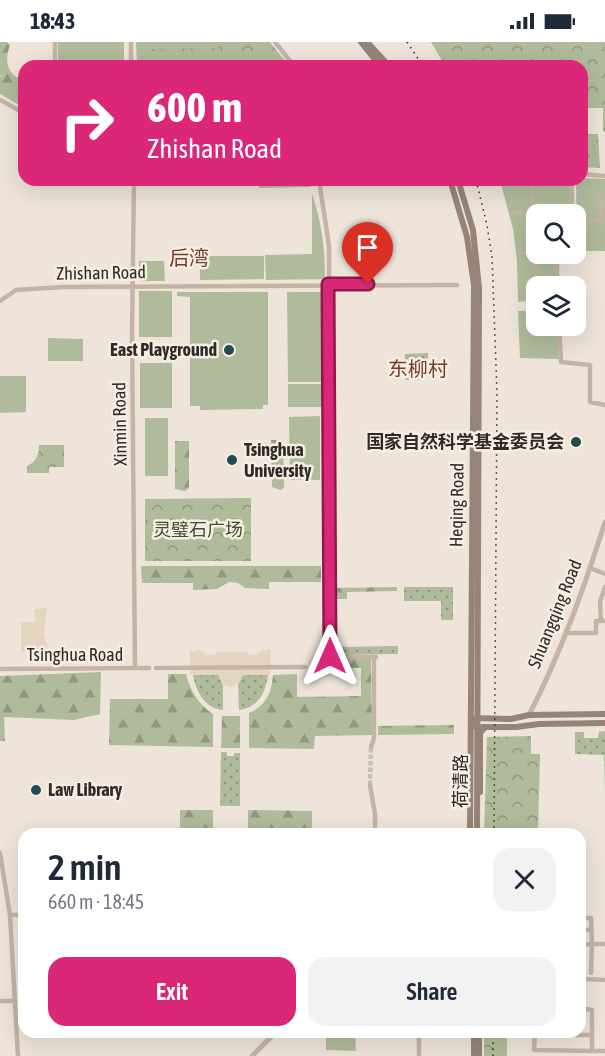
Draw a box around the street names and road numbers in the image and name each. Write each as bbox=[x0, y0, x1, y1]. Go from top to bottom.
street label: Zhishan Road bbox=[56, 261, 146, 284]
street label: Xinmin Road bbox=[108, 382, 131, 466]
street label: Heqing Road bbox=[445, 463, 468, 547]
street label: Shuangqing Road bbox=[523, 556, 586, 671]
street label: Tsinghua Road bbox=[27, 644, 123, 665]
street label: 荷清路 bbox=[450, 754, 471, 808]

